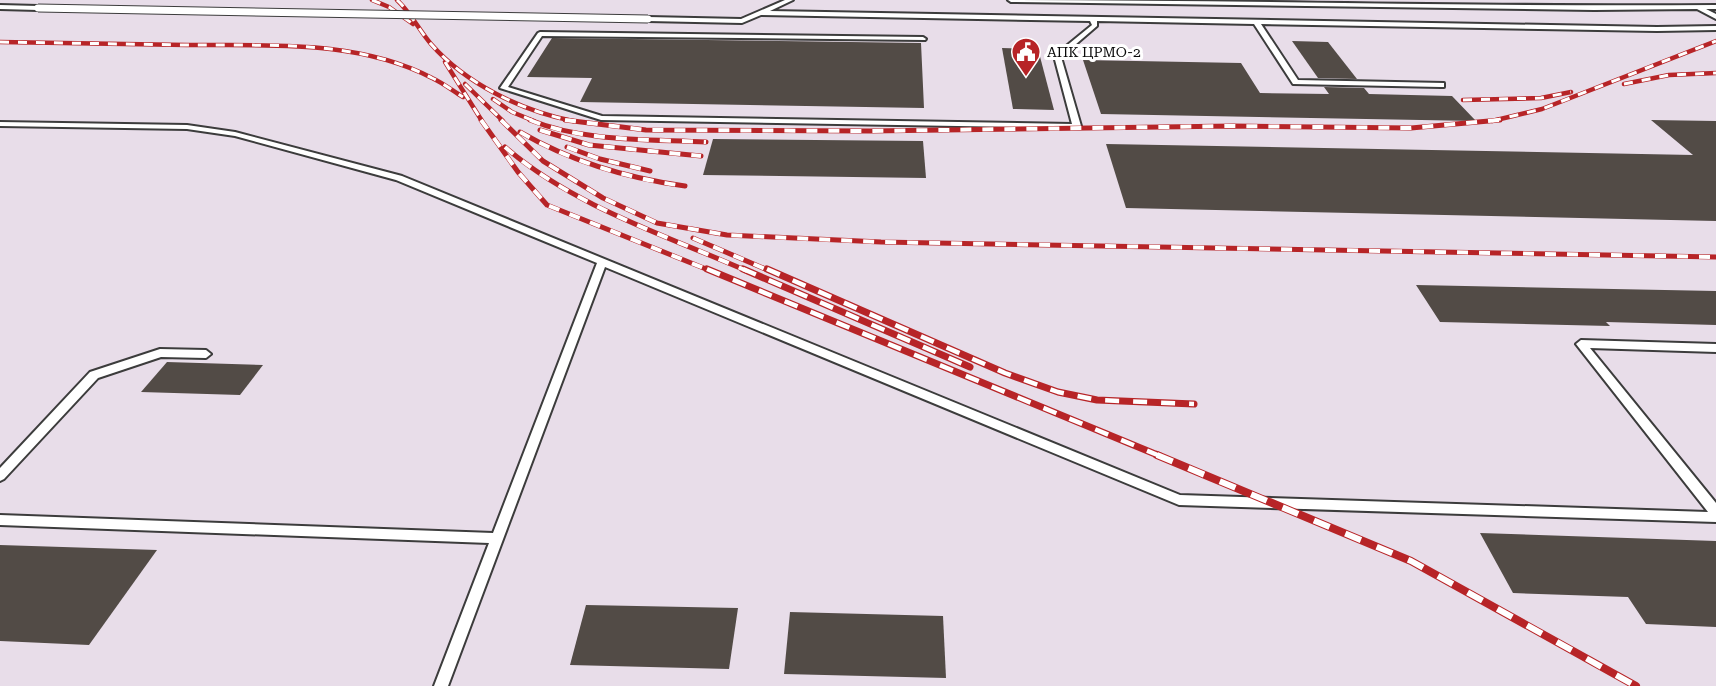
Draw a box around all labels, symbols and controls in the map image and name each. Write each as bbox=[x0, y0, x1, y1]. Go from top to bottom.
public building icon: АПК ЦРМО-2 bbox=[1010, 36, 1042, 78]
place label: АПК ЦРМО-2 bbox=[1047, 44, 1141, 60]

